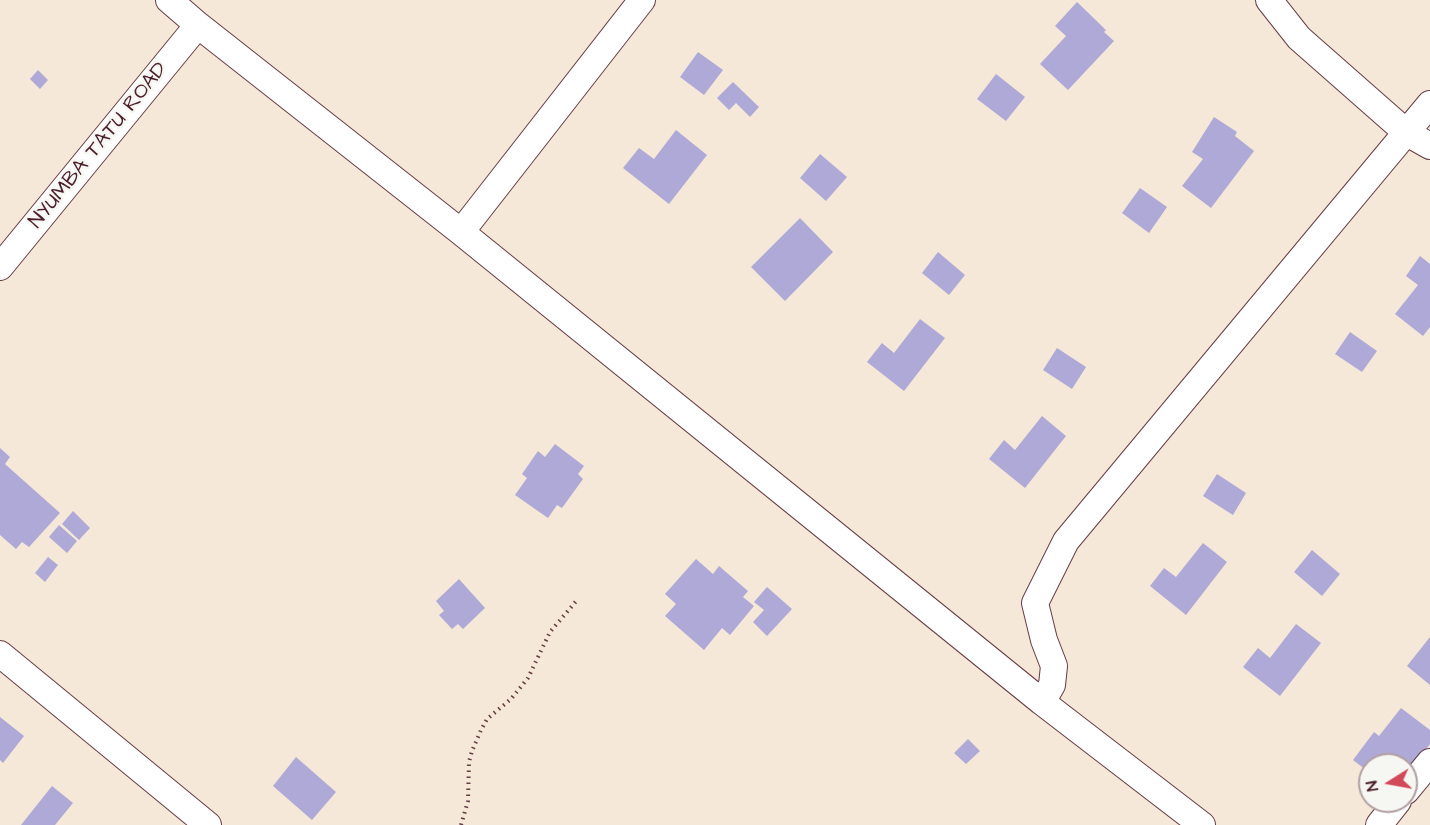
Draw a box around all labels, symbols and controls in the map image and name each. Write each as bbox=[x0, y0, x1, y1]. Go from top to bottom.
street label: NYUMBA TATU ROAD bbox=[24, 58, 174, 234]
north arrow bbox=[1358, 753, 1418, 813]
text: N bbox=[1361, 779, 1384, 793]

